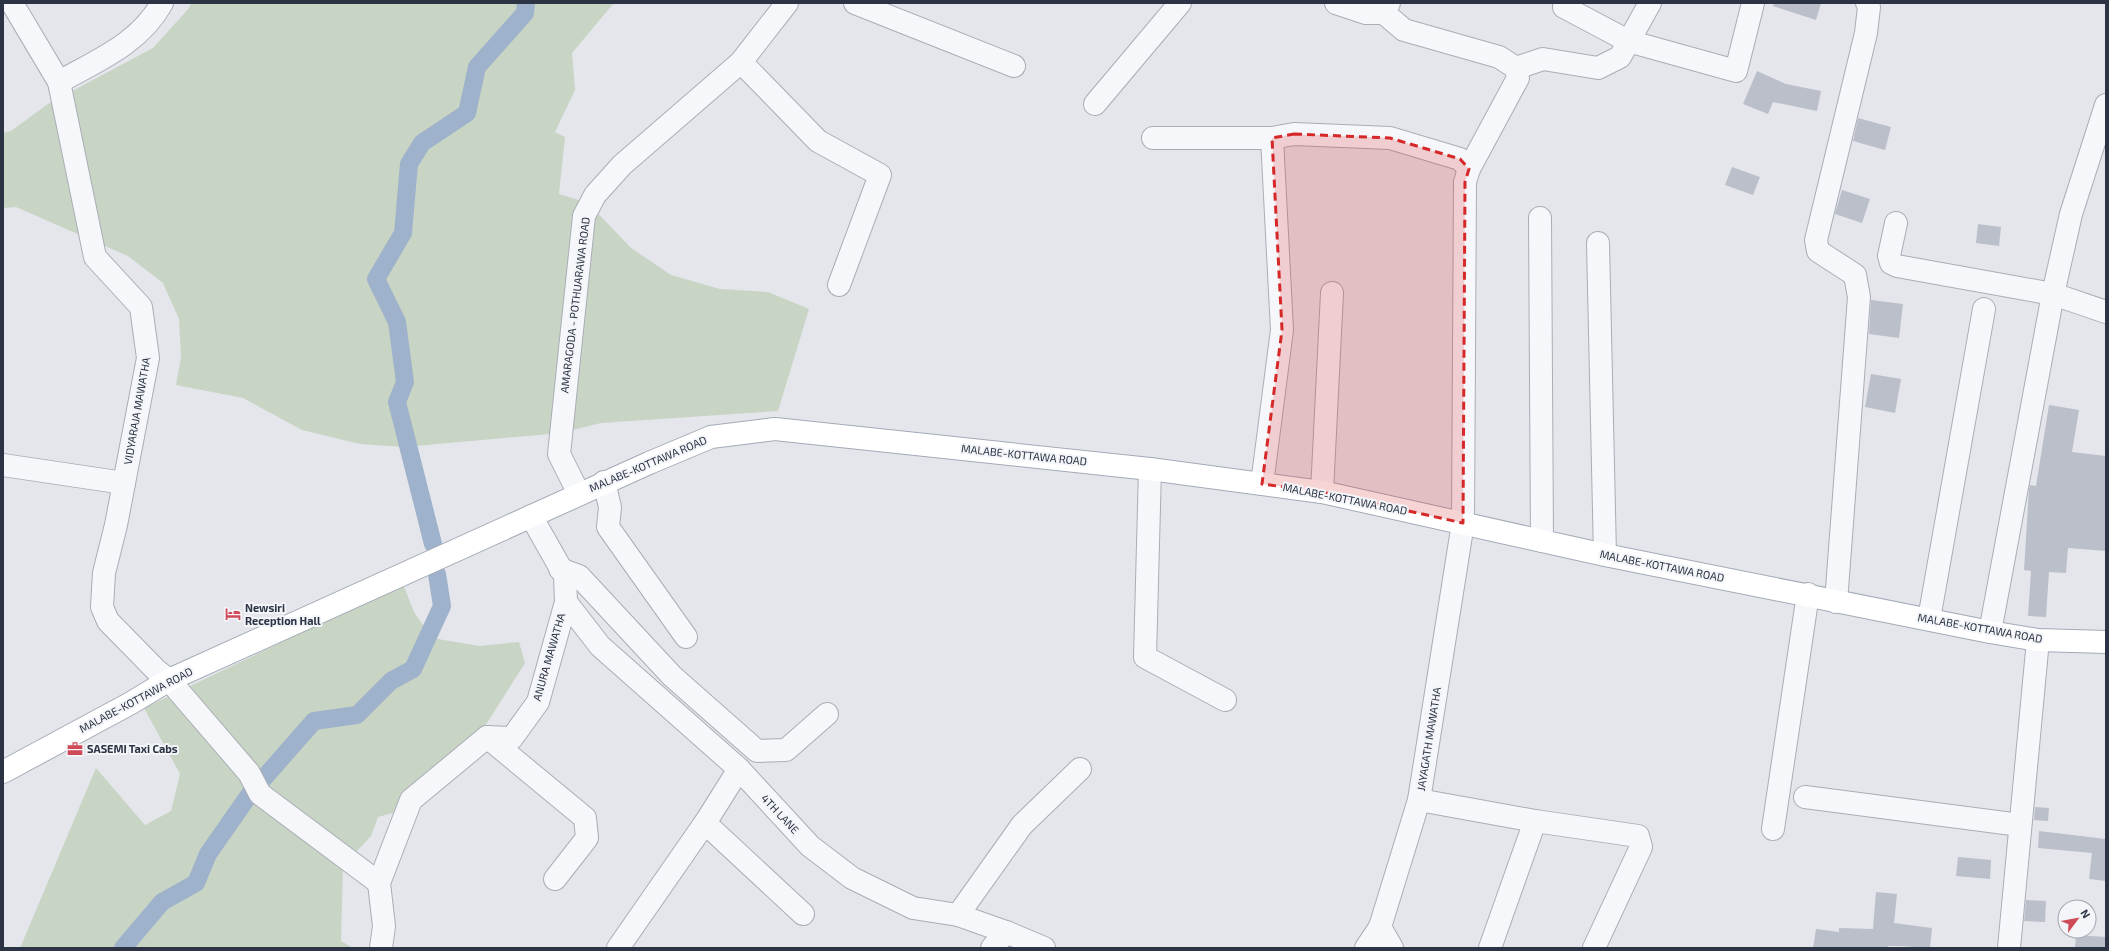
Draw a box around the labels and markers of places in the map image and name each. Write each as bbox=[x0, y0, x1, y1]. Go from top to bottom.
place label: Newsiri Reception Hall bbox=[245, 601, 321, 627]
hotel icon: Newsiri Reception Hall bbox=[224, 605, 242, 623]
office icon: SASEMI Taxi Cabs bbox=[66, 740, 84, 758]
place label: SASEMI Taxi Cabs bbox=[87, 742, 178, 755]

